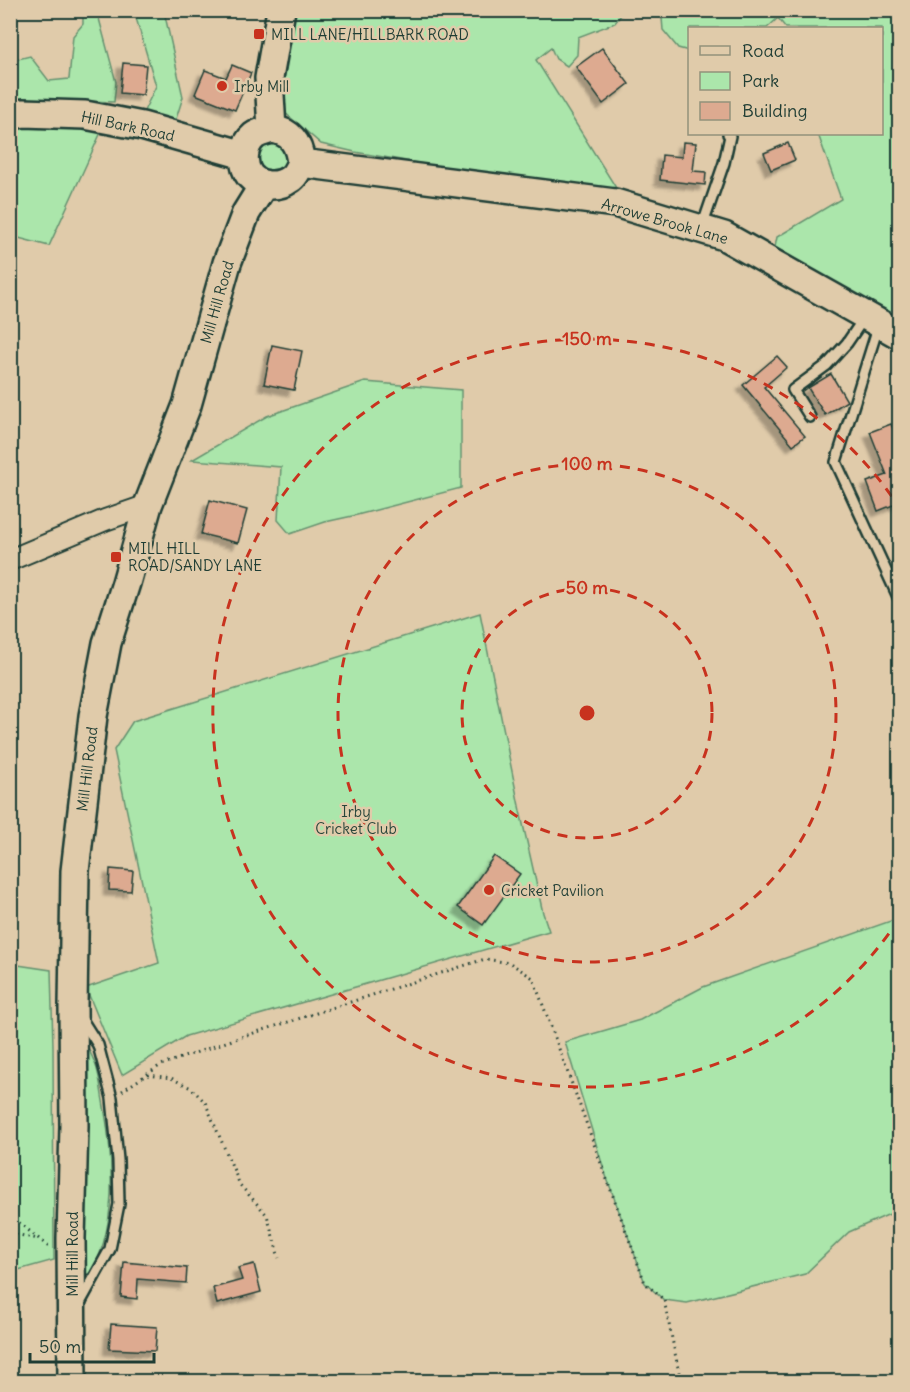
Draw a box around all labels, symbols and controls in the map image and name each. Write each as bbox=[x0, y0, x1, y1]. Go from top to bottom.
place label: MILL LANE/HILLBARK ROAD bbox=[271, 25, 469, 44]
marker: MILL LANE/HILLBARK ROAD bbox=[252, 27, 266, 41]
legend bbox=[688, 27, 883, 135]
text: Road bbox=[742, 39, 785, 62]
text: Park bbox=[742, 69, 779, 92]
place label: Irby Mill bbox=[234, 77, 289, 96]
marker: Irby Mill bbox=[215, 79, 229, 93]
text: Building bbox=[742, 99, 807, 122]
street label: Hill Bark Road bbox=[79, 107, 177, 145]
street label: Arrowe Brook Lane bbox=[599, 194, 731, 248]
street label: Mill Hill Road bbox=[196, 258, 238, 346]
text: 150 m bbox=[562, 327, 612, 350]
text: 100 m bbox=[562, 452, 613, 475]
place label: MILL HILL ROAD/SANDY LANE bbox=[128, 539, 262, 575]
marker: MILL HILL ROAD/SANDY LANE bbox=[109, 550, 123, 564]
text: 50 m bbox=[566, 576, 608, 599]
centre of rings bbox=[577, 703, 597, 723]
street label: Mill Hill Road bbox=[72, 725, 102, 813]
park label: Irby Cricket Club bbox=[315, 802, 397, 838]
place label: Cricket Pavilion bbox=[501, 881, 604, 900]
marker: Cricket Pavilion bbox=[482, 883, 496, 897]
street label: Mill Hill Road bbox=[63, 1211, 82, 1297]
scale bar bbox=[30, 1326, 154, 1364]
text: 50 m bbox=[39, 1335, 81, 1358]

